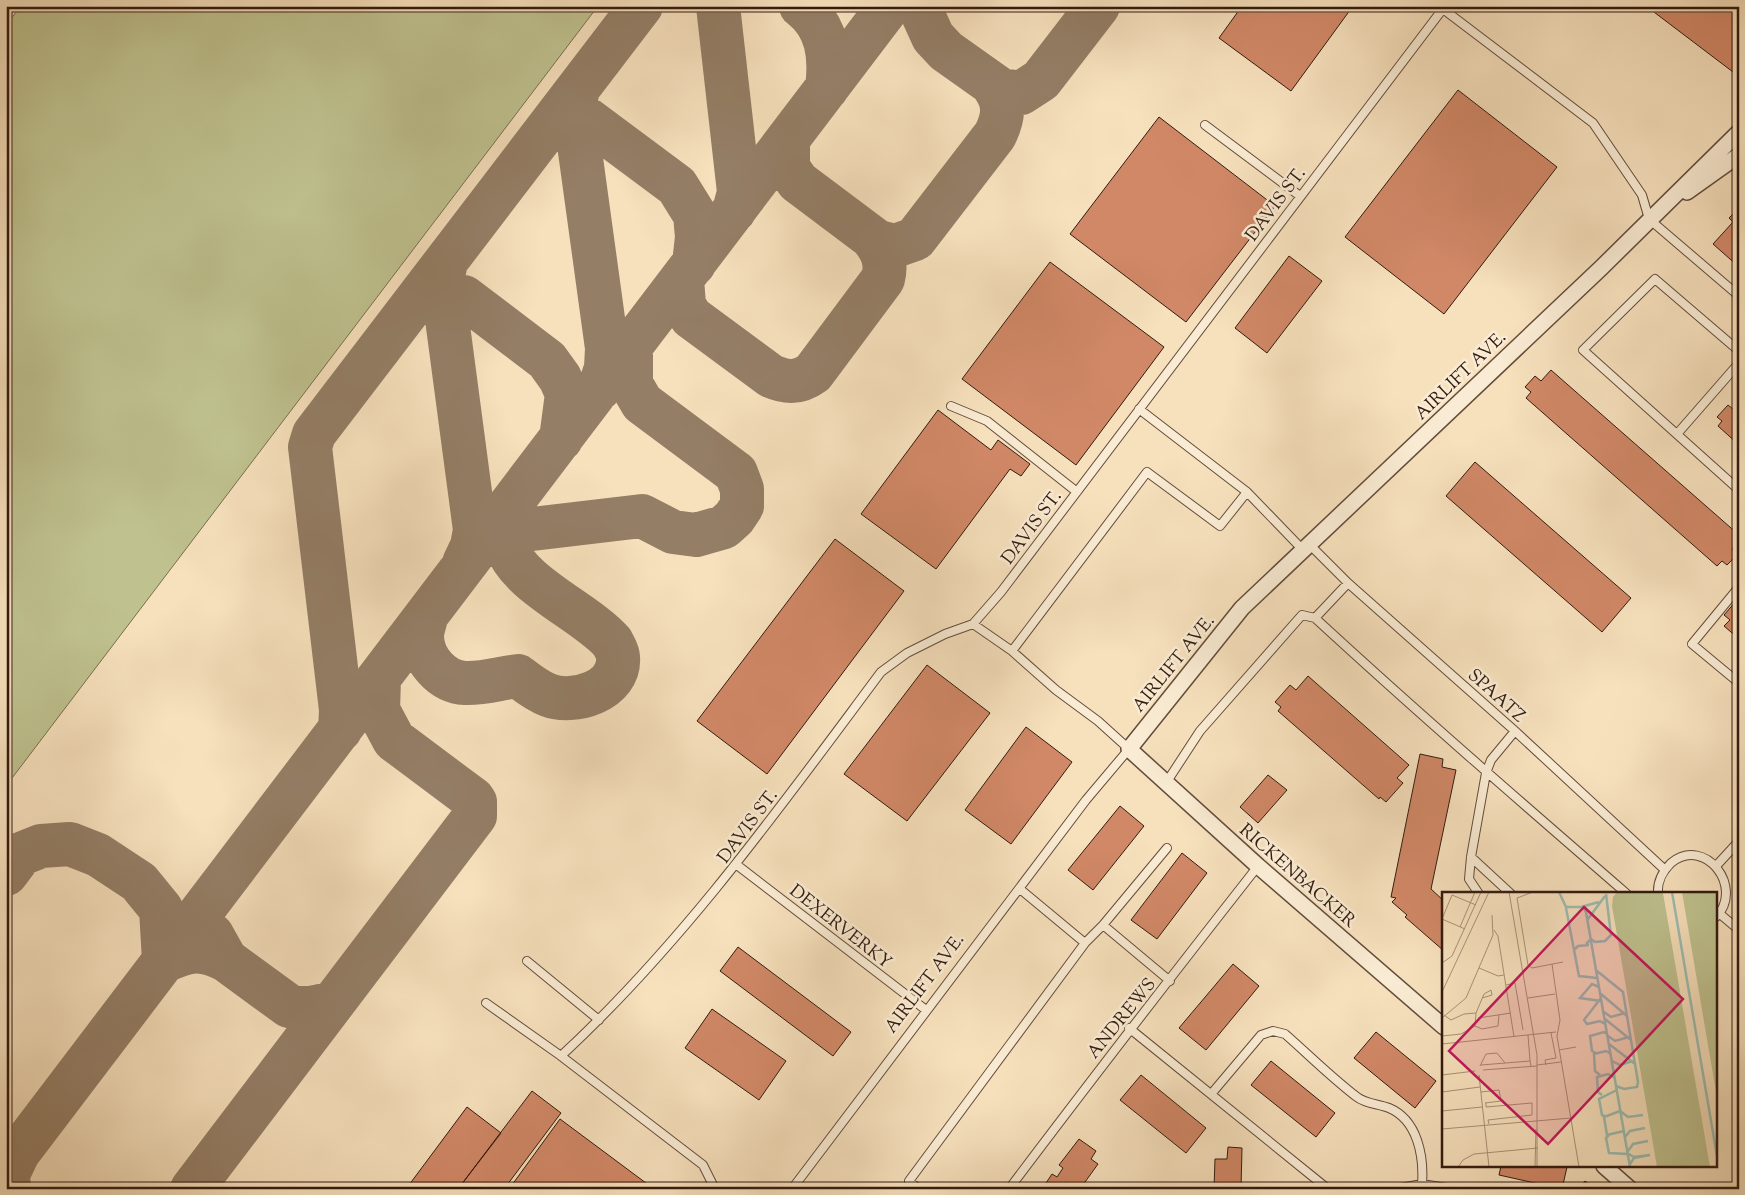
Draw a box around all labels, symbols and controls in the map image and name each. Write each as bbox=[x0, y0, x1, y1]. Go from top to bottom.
street label: DAVIS ST. bbox=[1240, 163, 1313, 248]
street label: AIRLIFT AVE. bbox=[1410, 326, 1513, 427]
street label: DAVIS ST. bbox=[996, 486, 1069, 571]
street label: AIRLIFT AVE. bbox=[1127, 610, 1222, 719]
street label: SPAATZ bbox=[1461, 664, 1530, 729]
street label: DAVIS ST. bbox=[712, 785, 785, 870]
street label: RICKENBACKER bbox=[1232, 818, 1361, 935]
street label: DEXERVERKY bbox=[783, 879, 897, 976]
inset map bbox=[1442, 892, 1718, 1168]
street label: AIRLIFT AVE. bbox=[880, 929, 972, 1039]
street label: ANDREWS bbox=[1082, 973, 1163, 1065]

